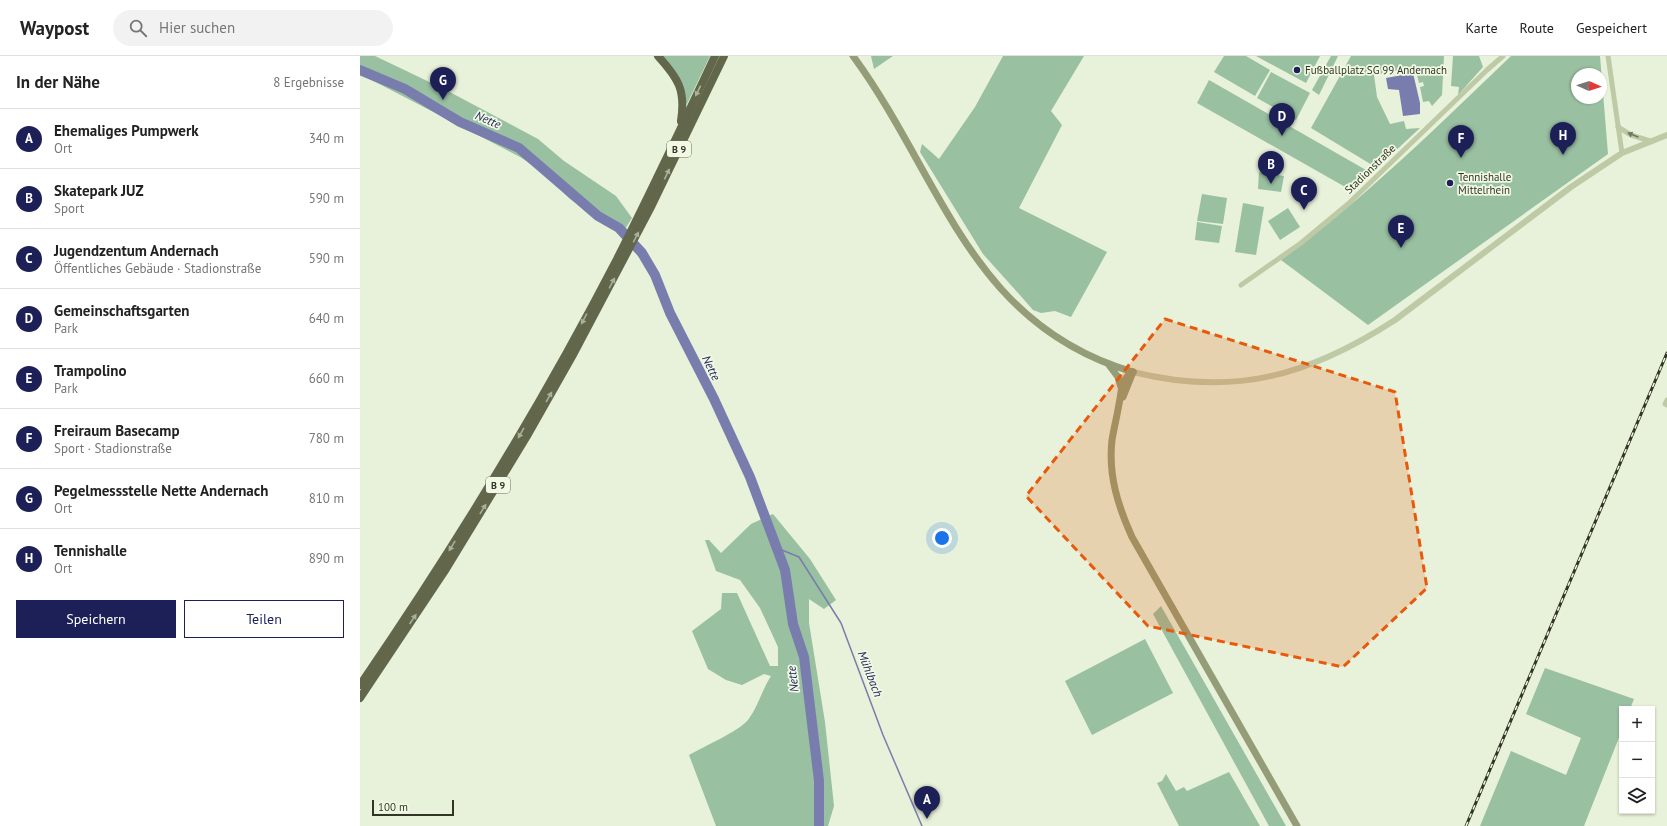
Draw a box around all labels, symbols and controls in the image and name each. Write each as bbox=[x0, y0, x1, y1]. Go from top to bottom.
search box bbox=[113, 10, 393, 46]
text: Waypost bbox=[20, 16, 89, 40]
icon: search bbox=[127, 17, 149, 39]
text: Hier suchen bbox=[159, 18, 235, 37]
text: Karte bbox=[1466, 19, 1498, 37]
text: Route bbox=[1520, 19, 1554, 37]
text: Gespeichert bbox=[1576, 19, 1647, 37]
place label: Fußballplatz SG 99 Andernach bbox=[1305, 63, 1447, 77]
marker: Fußballplatz SG 99 Andernach bbox=[1292, 65, 1302, 75]
pin: G bbox=[430, 67, 456, 100]
north arrow bbox=[1571, 68, 1607, 104]
text: In der Nähe bbox=[16, 71, 100, 93]
text: 8 Ergebnisse bbox=[273, 74, 344, 91]
one-way arrow bbox=[695, 85, 701, 97]
pin: D bbox=[1269, 103, 1295, 136]
water label: Nette bbox=[473, 107, 504, 132]
text: Ehemaliges Pumpwerk bbox=[54, 121, 199, 140]
pin: H bbox=[1550, 122, 1576, 155]
pin: F bbox=[1448, 125, 1474, 158]
text: A bbox=[25, 130, 33, 147]
text: 340 m bbox=[309, 130, 344, 147]
one-way arrow bbox=[1627, 132, 1639, 138]
text: Ort bbox=[54, 140, 72, 157]
road number: B 9 bbox=[667, 141, 691, 157]
street label: Stadionstraße bbox=[1342, 141, 1399, 197]
pin: B bbox=[1258, 151, 1284, 184]
one-way arrow bbox=[664, 169, 670, 180]
place label: Tennishalle Mittelrhein bbox=[1458, 170, 1512, 197]
pin: C bbox=[1291, 177, 1317, 210]
marker: Tennishalle Mittelrhein bbox=[1445, 178, 1455, 188]
text: Skatepark JUZ bbox=[54, 181, 144, 200]
text: B bbox=[25, 190, 33, 207]
text: 590 m bbox=[309, 190, 344, 207]
text: Sport bbox=[54, 200, 84, 217]
pin: E bbox=[1388, 215, 1414, 248]
one-way arrow bbox=[633, 231, 639, 242]
text: Jugendzentum Andernach bbox=[54, 241, 219, 260]
text: C bbox=[25, 250, 33, 267]
text: 590 m bbox=[309, 250, 344, 267]
text: Öffentliches Gebäude · Stadionstraße bbox=[54, 260, 261, 277]
one-way arrow bbox=[609, 278, 615, 289]
text: Gemeinschaftsgarten bbox=[54, 301, 190, 320]
text: D bbox=[25, 310, 33, 327]
text: 640 m bbox=[309, 310, 344, 327]
one-way arrow bbox=[581, 314, 588, 325]
text: Park bbox=[54, 320, 78, 337]
water label: Nette bbox=[699, 353, 724, 383]
text: Trampolino bbox=[54, 361, 127, 380]
text: E bbox=[26, 370, 32, 387]
text: 660 m bbox=[309, 370, 344, 387]
text: Park bbox=[54, 380, 78, 397]
one-way arrow bbox=[546, 391, 553, 403]
text: Freiraum Basecamp bbox=[54, 421, 179, 440]
one-way arrow bbox=[517, 427, 524, 439]
text: F bbox=[26, 430, 32, 447]
text: 780 m bbox=[309, 430, 344, 447]
text: Sport · Stadionstraße bbox=[54, 440, 172, 457]
road number: B 9 bbox=[486, 477, 510, 493]
text: Pegelmessstelle Nette Andernach bbox=[54, 481, 268, 500]
text: G bbox=[25, 490, 33, 507]
text: 810 m bbox=[309, 490, 344, 507]
text: Ort bbox=[54, 500, 72, 517]
one-way arrow bbox=[479, 504, 487, 514]
your location bbox=[932, 528, 952, 548]
one-way arrow bbox=[449, 540, 456, 551]
text: Tennishalle bbox=[54, 541, 127, 560]
text: H bbox=[25, 550, 33, 567]
text: 890 m bbox=[309, 550, 344, 567]
text: Ort bbox=[54, 560, 72, 577]
button: Speichern bbox=[16, 600, 176, 638]
button: Teilen bbox=[184, 600, 344, 638]
one-way arrow bbox=[409, 614, 417, 624]
water label: Mühlbach bbox=[855, 649, 886, 699]
water label: Nette bbox=[783, 665, 802, 693]
map controls bbox=[1619, 706, 1655, 814]
button: + bbox=[1619, 706, 1655, 742]
button: − bbox=[1619, 742, 1655, 778]
button: layers bbox=[1619, 778, 1655, 814]
pin: A bbox=[914, 786, 940, 819]
scale bar bbox=[372, 798, 454, 817]
text: 100 m bbox=[378, 800, 408, 814]

